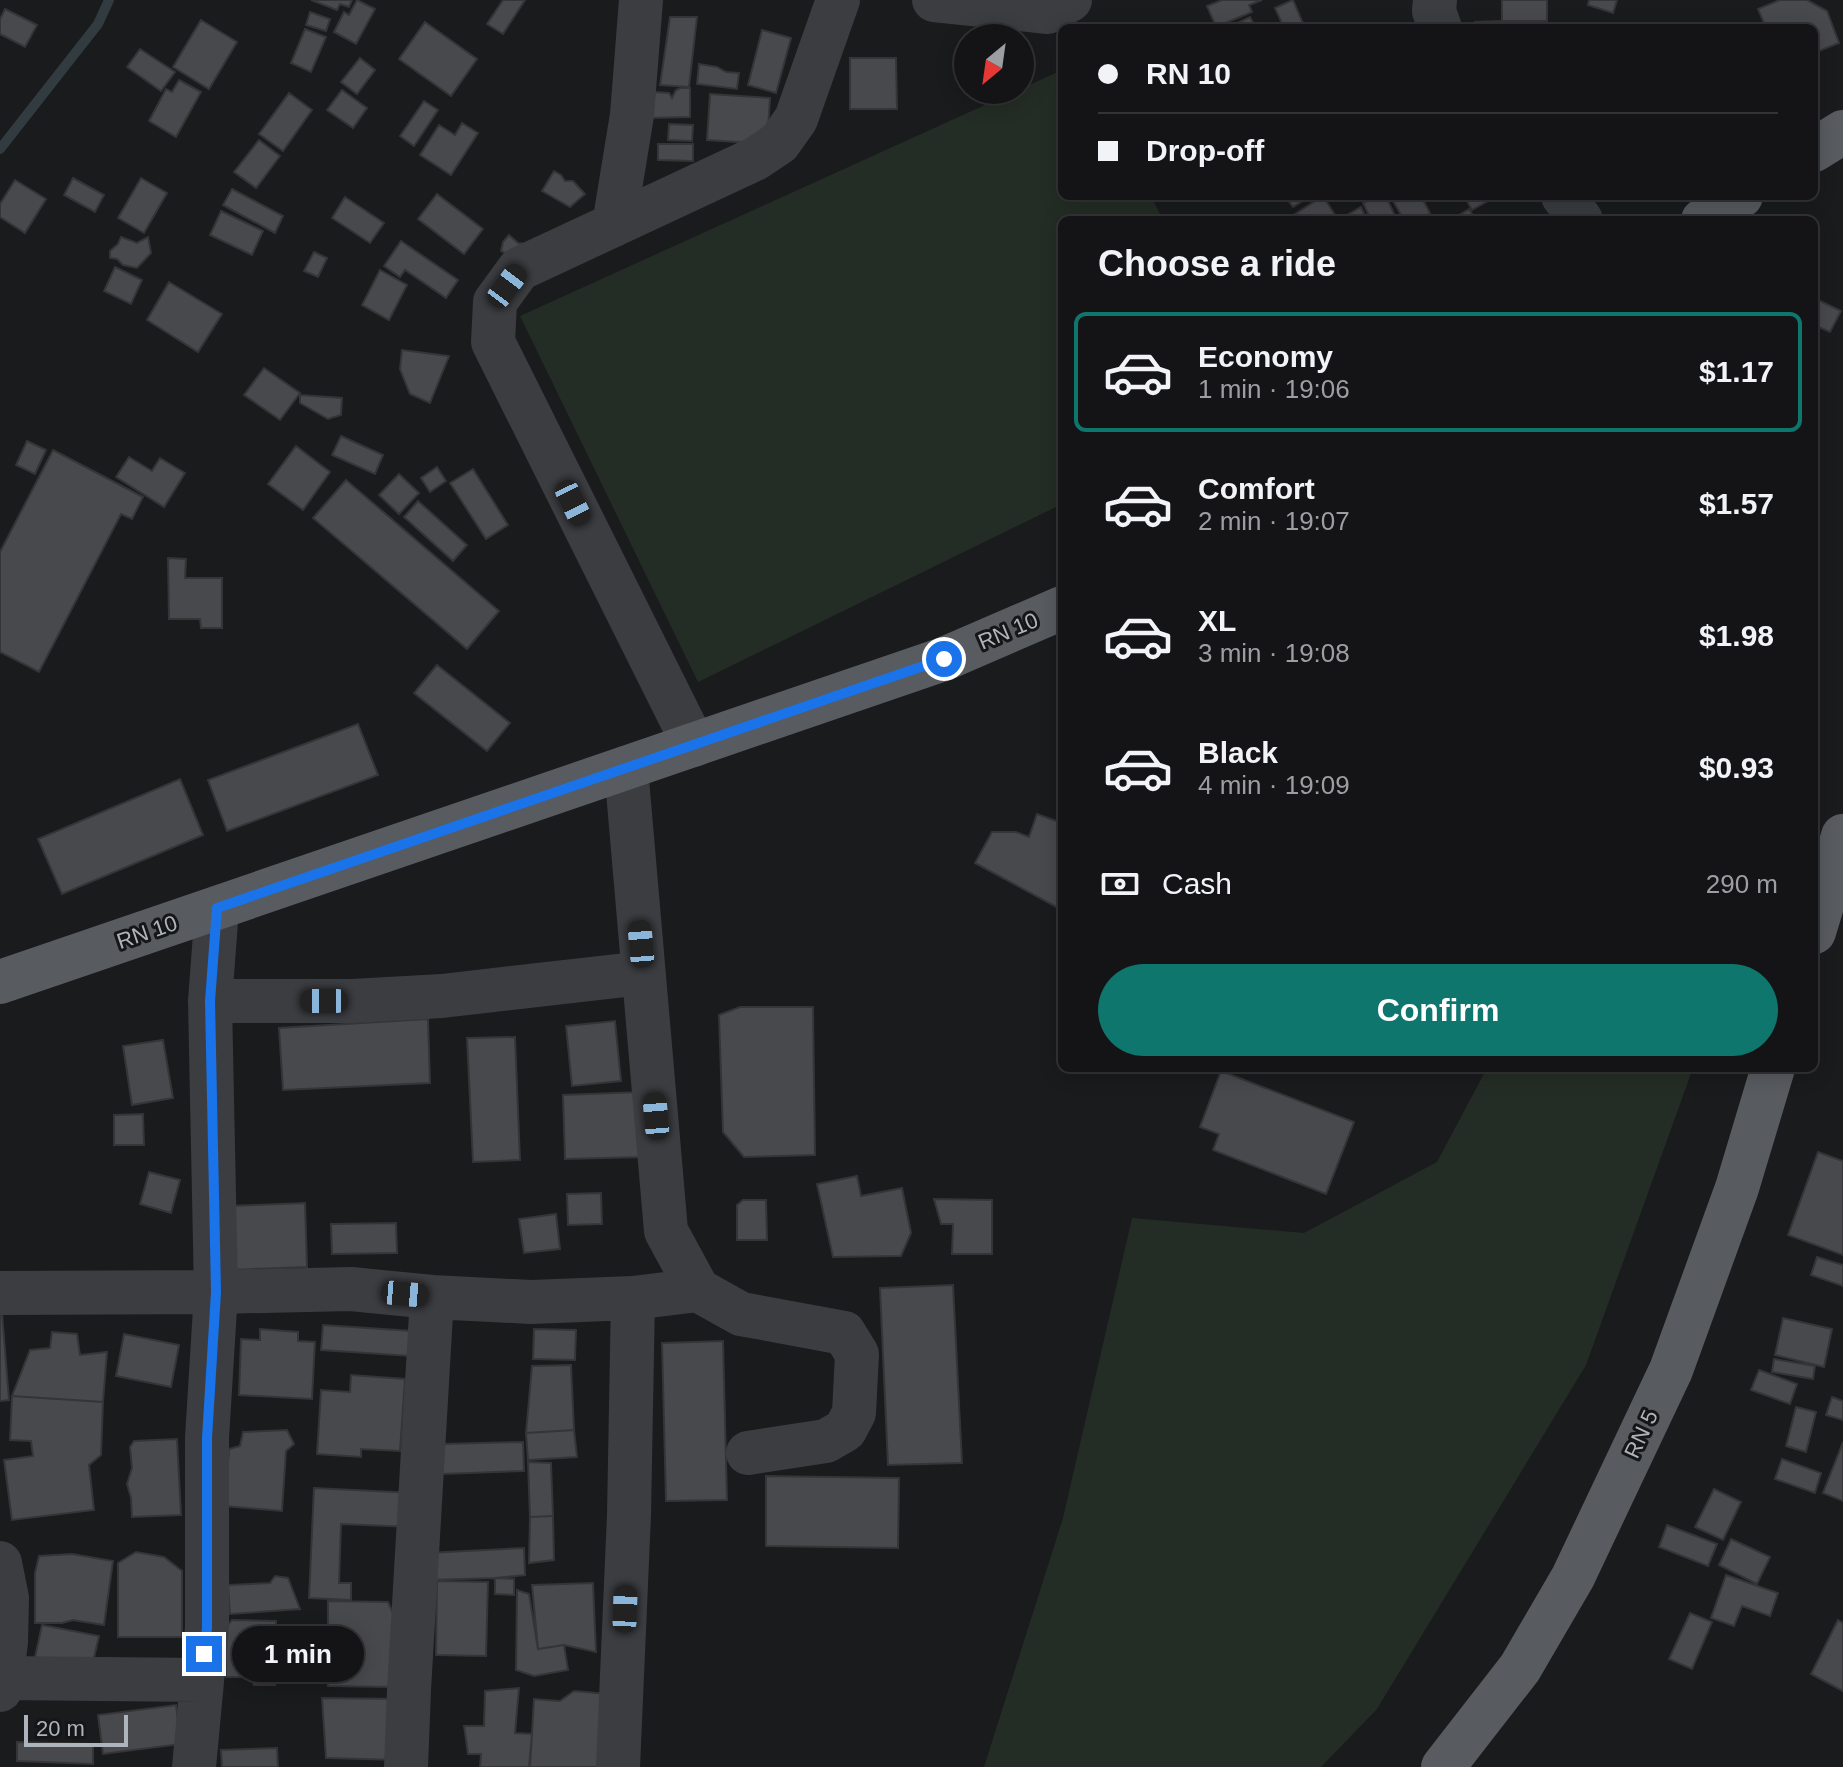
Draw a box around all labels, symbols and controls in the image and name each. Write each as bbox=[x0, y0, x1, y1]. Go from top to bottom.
north arrow bbox=[954, 24, 1034, 104]
map controls bbox=[954, 24, 1034, 104]
text: RN 10 bbox=[1146, 57, 1231, 90]
text: Drop-off bbox=[1146, 134, 1264, 167]
text: Choose a ride bbox=[1098, 243, 1336, 284]
car bbox=[483, 260, 531, 312]
icon: car bbox=[1102, 336, 1174, 408]
text: Economy bbox=[1198, 340, 1333, 373]
text: $1.17 bbox=[1699, 355, 1774, 388]
text: 1 min · 19:06 bbox=[1198, 374, 1350, 404]
icon: car bbox=[1102, 468, 1174, 540]
text: Comfort bbox=[1198, 472, 1315, 505]
car bbox=[552, 476, 594, 530]
text: $1.57 bbox=[1699, 487, 1774, 520]
text: 2 min · 19:07 bbox=[1198, 506, 1350, 536]
icon: car bbox=[1102, 600, 1174, 672]
text: XL bbox=[1198, 604, 1236, 637]
street label: RN 10 bbox=[974, 607, 1042, 655]
text: $1.98 bbox=[1699, 619, 1774, 652]
text: 3 min · 19:08 bbox=[1198, 638, 1350, 668]
route start bbox=[926, 641, 962, 677]
icon: car bbox=[1102, 732, 1174, 804]
text: Black bbox=[1198, 736, 1278, 769]
text: $0.93 bbox=[1699, 751, 1774, 784]
text: 4 min · 19:09 bbox=[1198, 770, 1350, 800]
icon: cash bbox=[1098, 862, 1142, 906]
text: Cash bbox=[1162, 867, 1232, 900]
text: 290 m bbox=[1706, 869, 1778, 899]
street label: RN 10 bbox=[113, 910, 181, 954]
car bbox=[627, 919, 655, 969]
button: Confirm bbox=[1098, 964, 1778, 1056]
car bbox=[300, 989, 348, 1013]
car bbox=[642, 1091, 670, 1141]
car bbox=[380, 1280, 430, 1308]
street label: RN 5 bbox=[1619, 1406, 1663, 1462]
car bbox=[612, 1585, 638, 1633]
callout: 1 min bbox=[232, 1626, 364, 1682]
route end bbox=[186, 1636, 222, 1672]
text: 1 min bbox=[264, 1639, 332, 1669]
scale bar bbox=[24, 1711, 128, 1747]
text: 20 m bbox=[36, 1716, 85, 1741]

